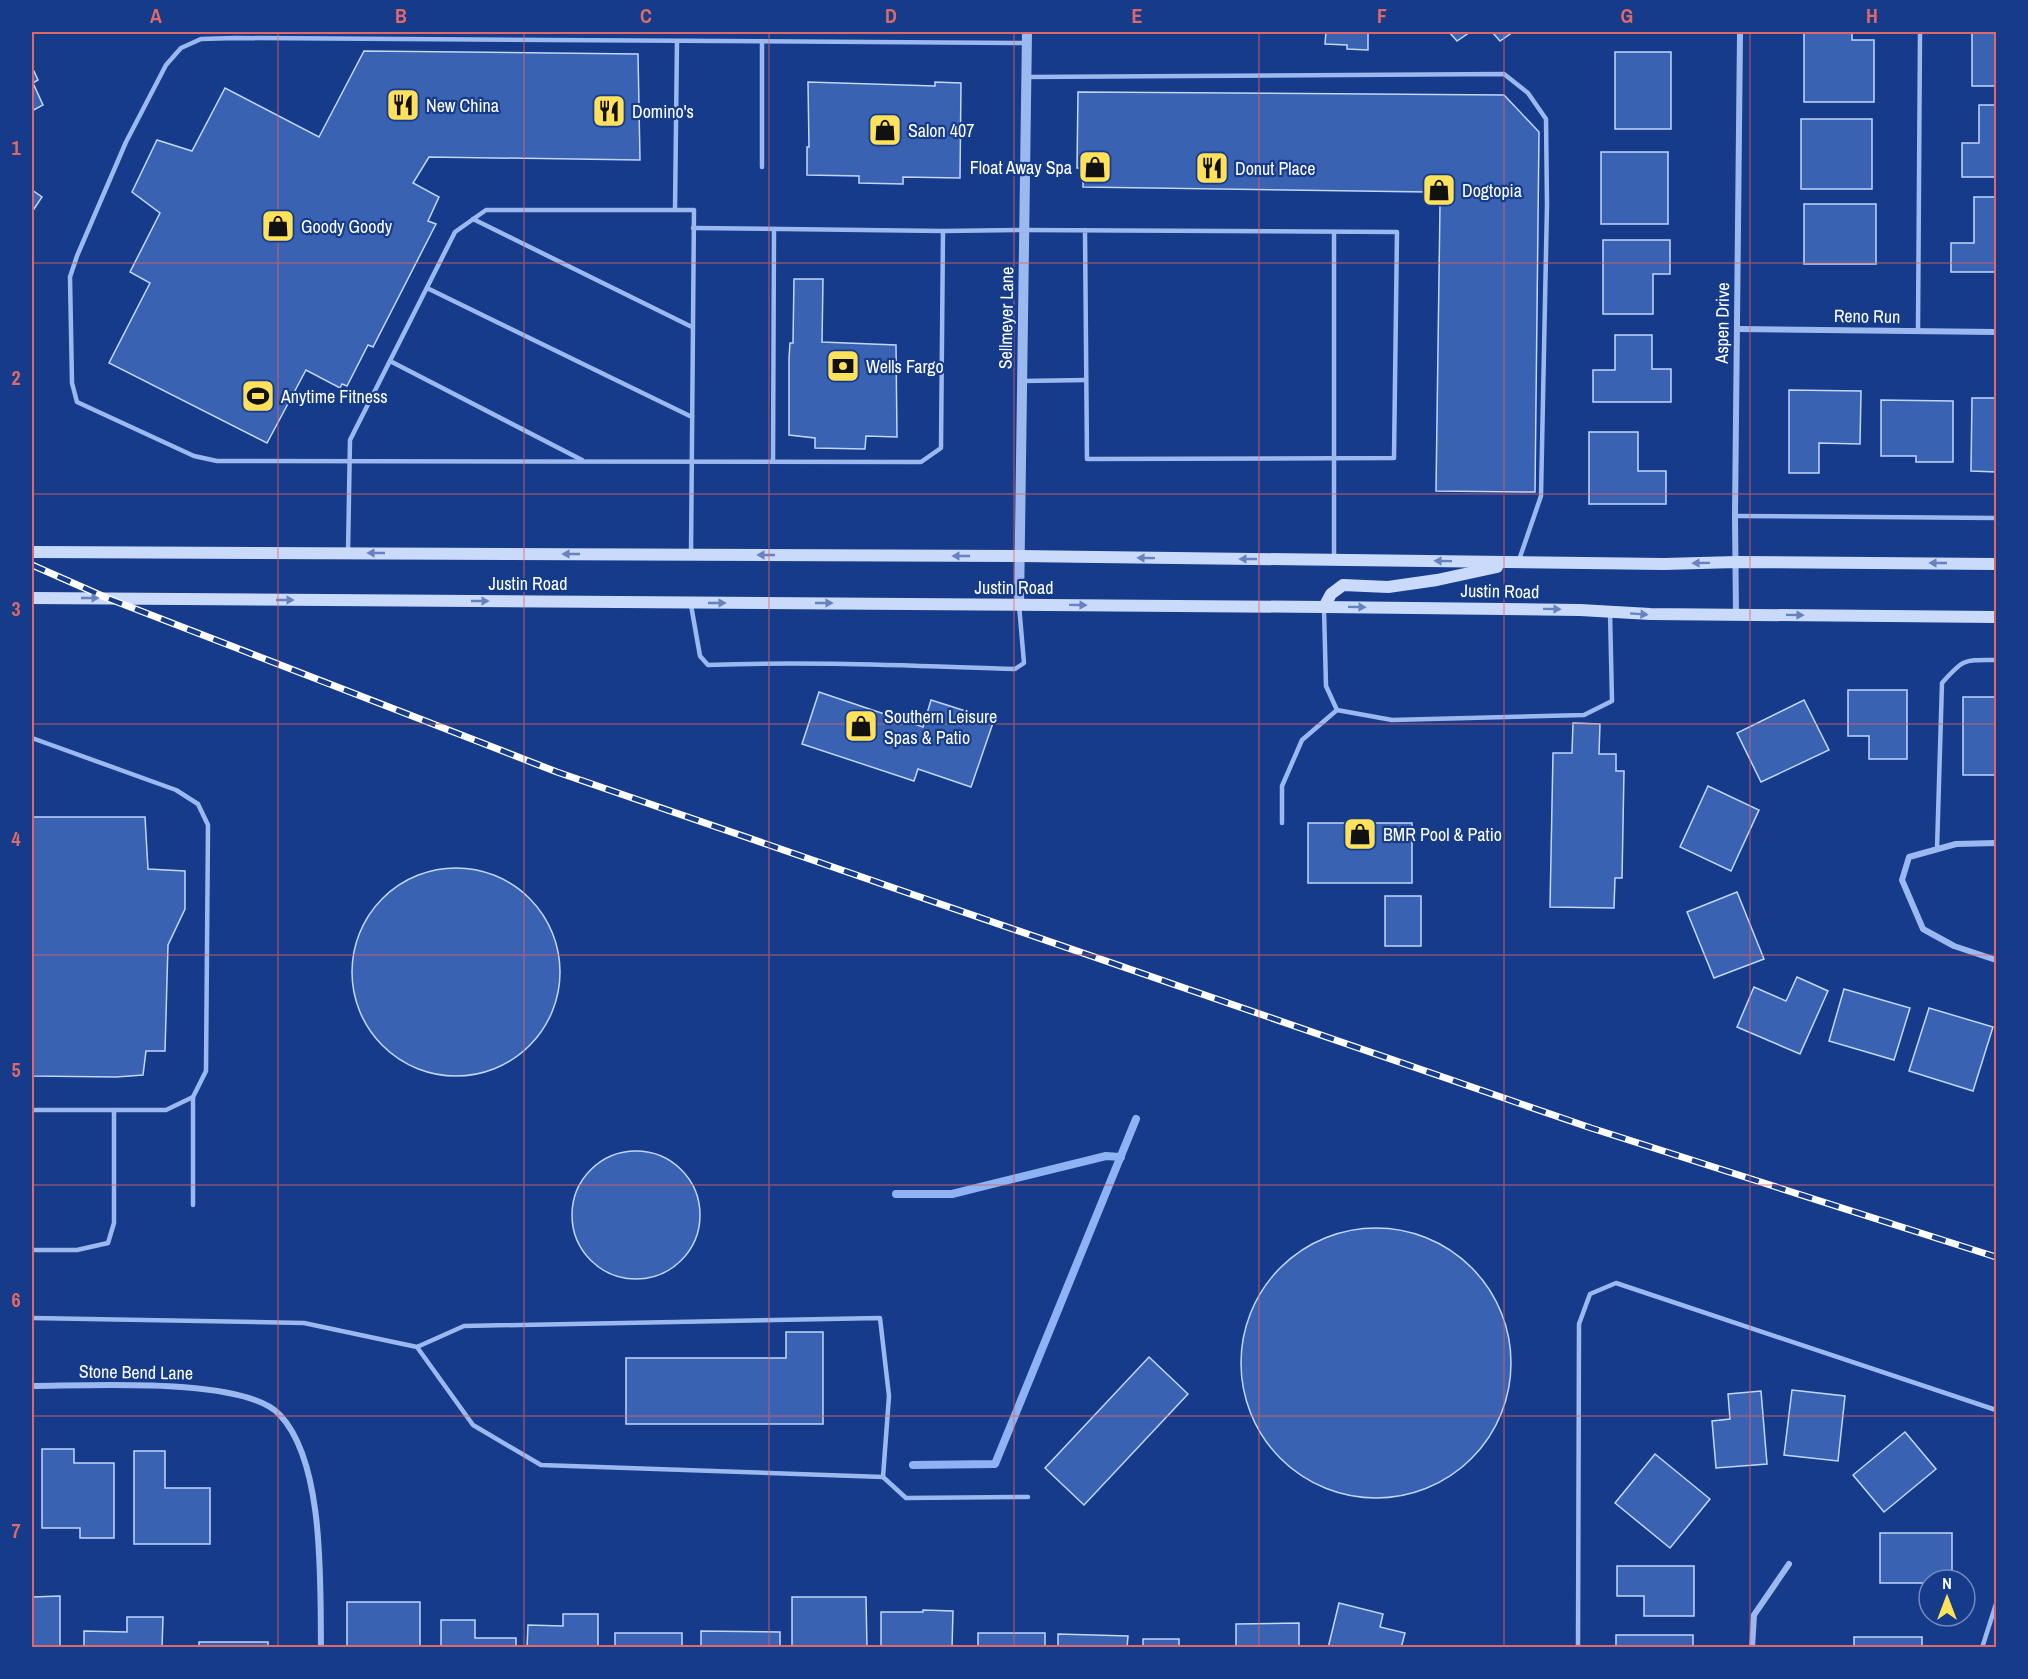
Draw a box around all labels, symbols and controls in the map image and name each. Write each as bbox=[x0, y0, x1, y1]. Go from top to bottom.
text: A bbox=[150, 2, 162, 29]
text: B bbox=[395, 2, 407, 29]
text: C bbox=[640, 2, 652, 29]
text: D bbox=[885, 2, 897, 29]
text: E bbox=[1132, 2, 1143, 29]
text: F bbox=[1377, 2, 1387, 29]
text: G bbox=[1621, 2, 1633, 29]
text: H bbox=[1866, 2, 1878, 29]
restaurant icon: New China bbox=[385, 87, 421, 123]
place label: New China bbox=[426, 93, 499, 118]
restaurant icon: Domino's bbox=[591, 93, 627, 129]
place label: Domino's bbox=[632, 99, 694, 124]
shop icon: Salon 407 bbox=[867, 112, 903, 148]
place label: Salon 407 bbox=[908, 118, 974, 143]
text: 1 bbox=[11, 134, 21, 161]
shop icon: Float Away Spa bbox=[1077, 149, 1113, 185]
restaurant icon: Donut Place bbox=[1194, 150, 1230, 186]
place label: Float Away Spa bbox=[970, 155, 1072, 180]
place label: Donut Place bbox=[1235, 156, 1315, 181]
shop icon: Dogtopia bbox=[1421, 172, 1457, 208]
place label: Dogtopia bbox=[1462, 178, 1522, 203]
shop icon: Goody Goody bbox=[260, 208, 296, 244]
place label: Goody Goody bbox=[301, 214, 393, 239]
street label: Sellmeyer Lane bbox=[993, 267, 1019, 369]
street label: Aspen Drive bbox=[1709, 282, 1735, 365]
street label: Reno Run bbox=[1834, 303, 1900, 329]
bank icon: Wells Fargo bbox=[825, 348, 861, 384]
place label: Wells Fargo bbox=[866, 354, 944, 379]
text: 2 bbox=[11, 364, 21, 391]
sports icon: Anytime Fitness bbox=[240, 378, 276, 414]
place label: Anytime Fitness bbox=[280, 384, 388, 409]
one-way arrow bbox=[366, 548, 385, 558]
one-way arrow bbox=[561, 549, 580, 559]
one-way arrow bbox=[756, 550, 775, 560]
one-way arrow bbox=[951, 551, 970, 561]
one-way arrow bbox=[1136, 553, 1155, 563]
one-way arrow bbox=[1239, 554, 1258, 564]
one-way arrow bbox=[1434, 557, 1453, 566]
one-way arrow bbox=[1692, 558, 1711, 568]
one-way arrow bbox=[1929, 558, 1948, 568]
street label: Justin Road bbox=[489, 571, 567, 596]
street label: Justin Road bbox=[975, 575, 1053, 600]
street label: Justin Road bbox=[1460, 578, 1540, 604]
one-way arrow bbox=[80, 593, 99, 603]
text: 3 bbox=[11, 595, 21, 622]
one-way arrow bbox=[275, 595, 294, 605]
one-way arrow bbox=[470, 596, 489, 606]
one-way arrow bbox=[707, 598, 726, 608]
one-way arrow bbox=[815, 598, 834, 608]
one-way arrow bbox=[1068, 600, 1087, 610]
one-way arrow bbox=[1347, 602, 1366, 612]
one-way arrow bbox=[1542, 605, 1561, 614]
one-way arrow bbox=[1629, 609, 1648, 618]
one-way arrow bbox=[1785, 610, 1804, 619]
place label: Southern Leisure Spas & Patio bbox=[884, 704, 997, 750]
shop icon: Southern Leisure Spas & Patio bbox=[843, 708, 879, 744]
shop icon: BMR Pool & Patio bbox=[1342, 816, 1378, 852]
place label: BMR Pool & Patio bbox=[1383, 822, 1502, 847]
text: 4 bbox=[11, 825, 21, 852]
text: 5 bbox=[11, 1056, 21, 1083]
text: 6 bbox=[11, 1286, 21, 1313]
street label: Stone Bend Lane bbox=[79, 1359, 193, 1385]
text: 7 bbox=[11, 1517, 21, 1544]
north arrow bbox=[1917, 1568, 1977, 1628]
text: N bbox=[1942, 1572, 1952, 1594]

